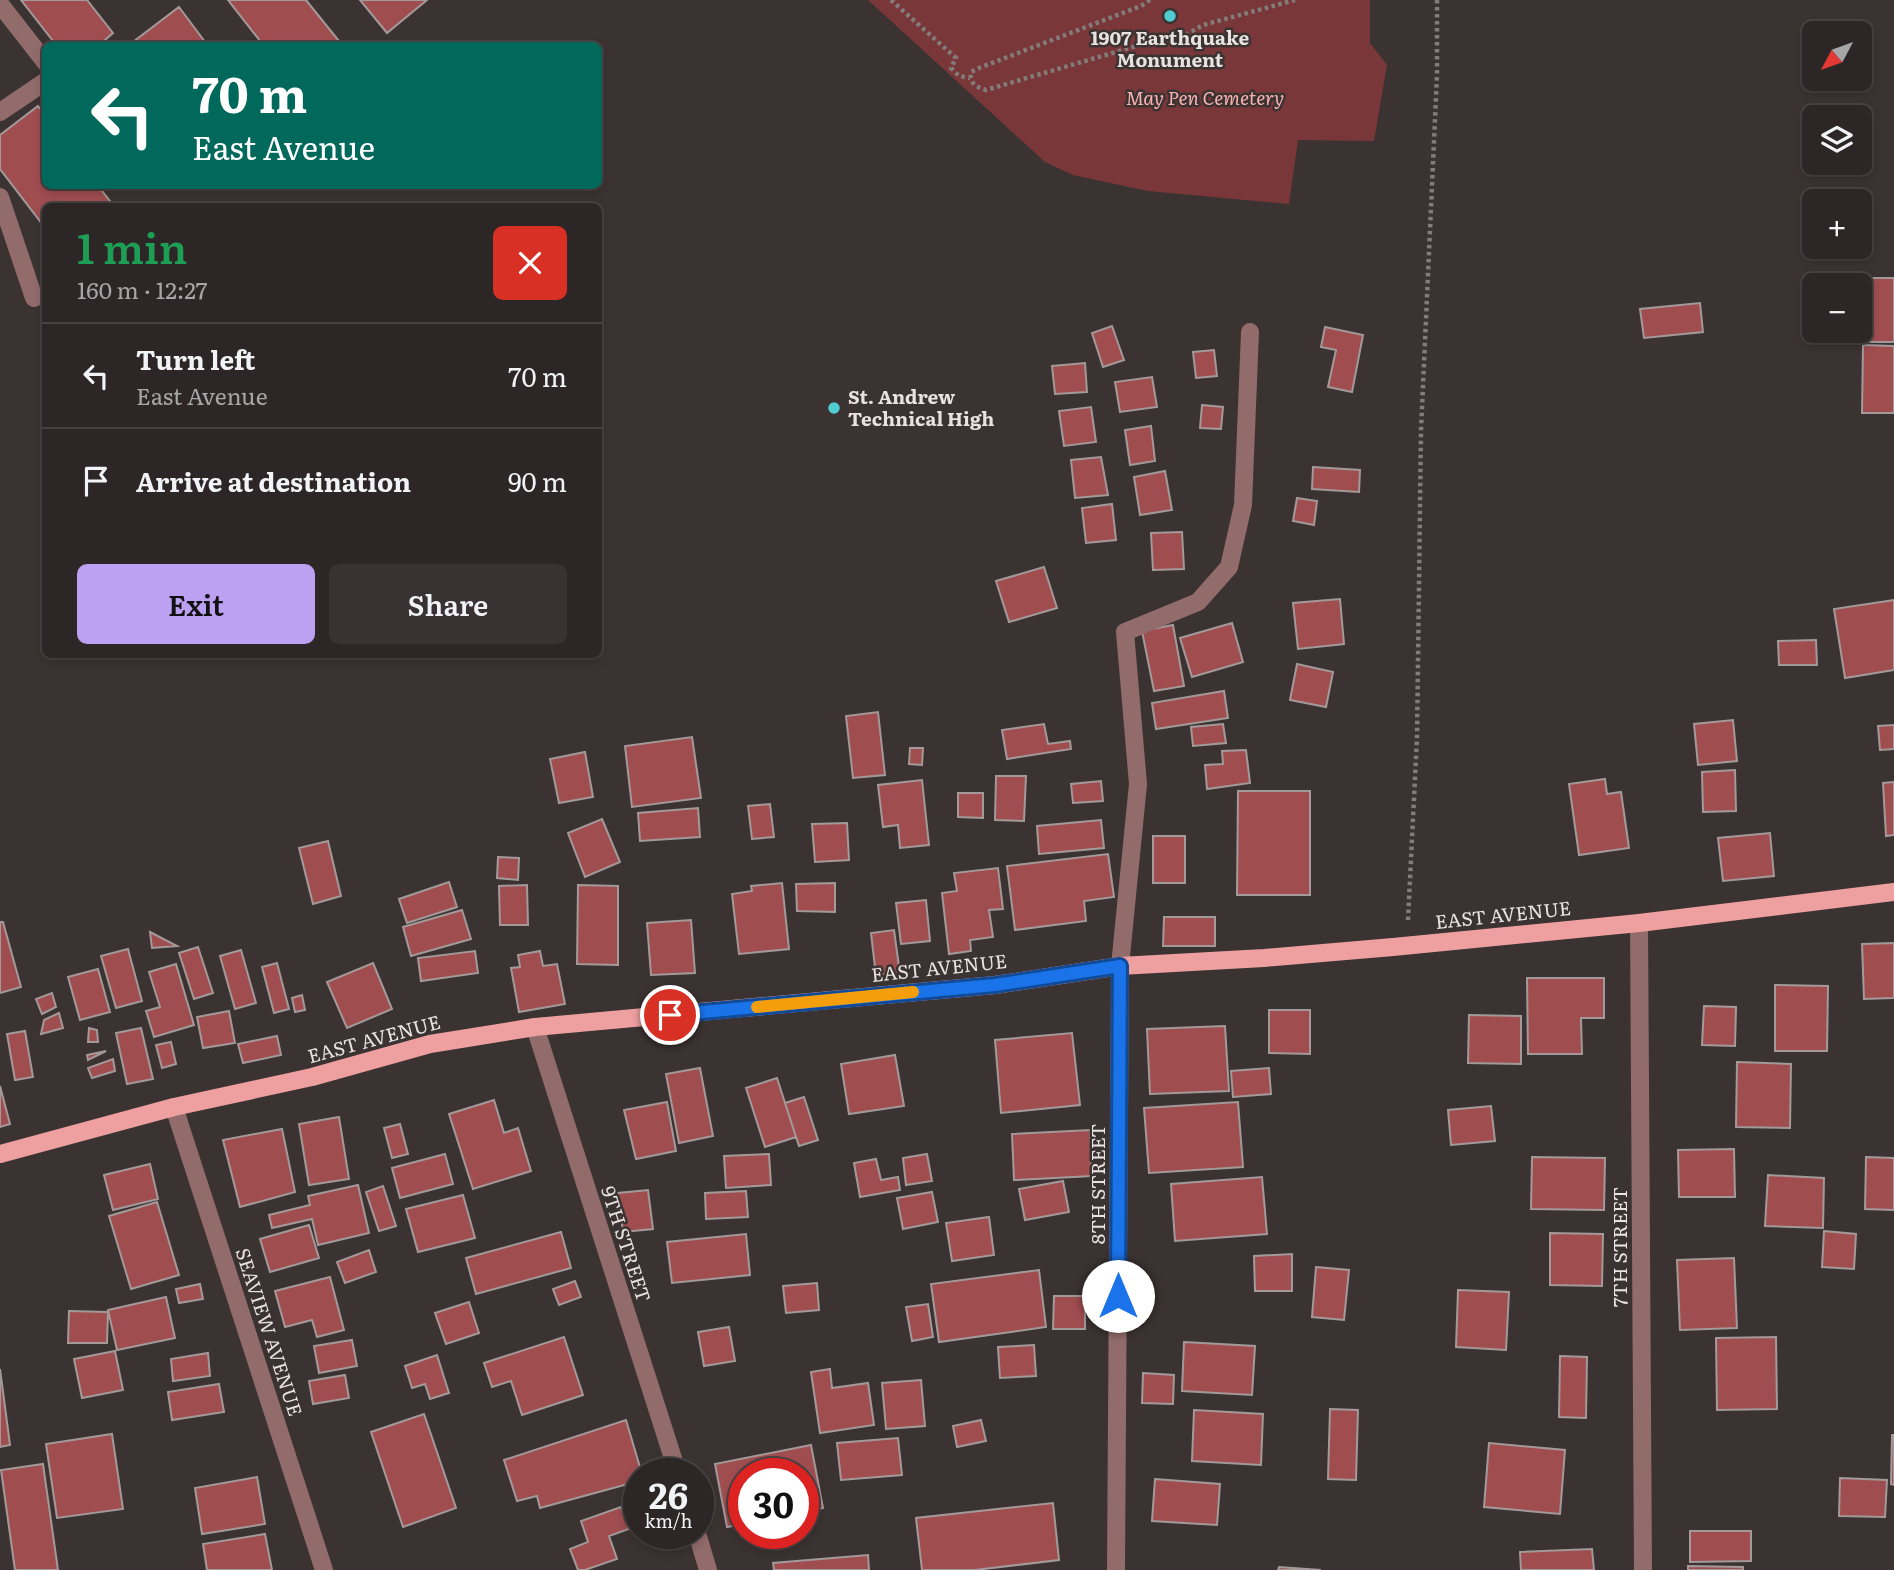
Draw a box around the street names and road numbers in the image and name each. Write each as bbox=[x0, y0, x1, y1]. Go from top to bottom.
street label: EAST AVENUE bbox=[1434, 893, 1572, 935]
street label: EAST AVENUE bbox=[870, 946, 1008, 988]
street label: EAST AVENUE bbox=[304, 1007, 443, 1069]
street label: 8TH STREET bbox=[1083, 1124, 1111, 1244]
street label: 9TH STREET bbox=[595, 1182, 659, 1305]
street label: 7TH STREET bbox=[1605, 1187, 1633, 1307]
street label: SEAVIEW AVENUE bbox=[230, 1244, 310, 1419]

